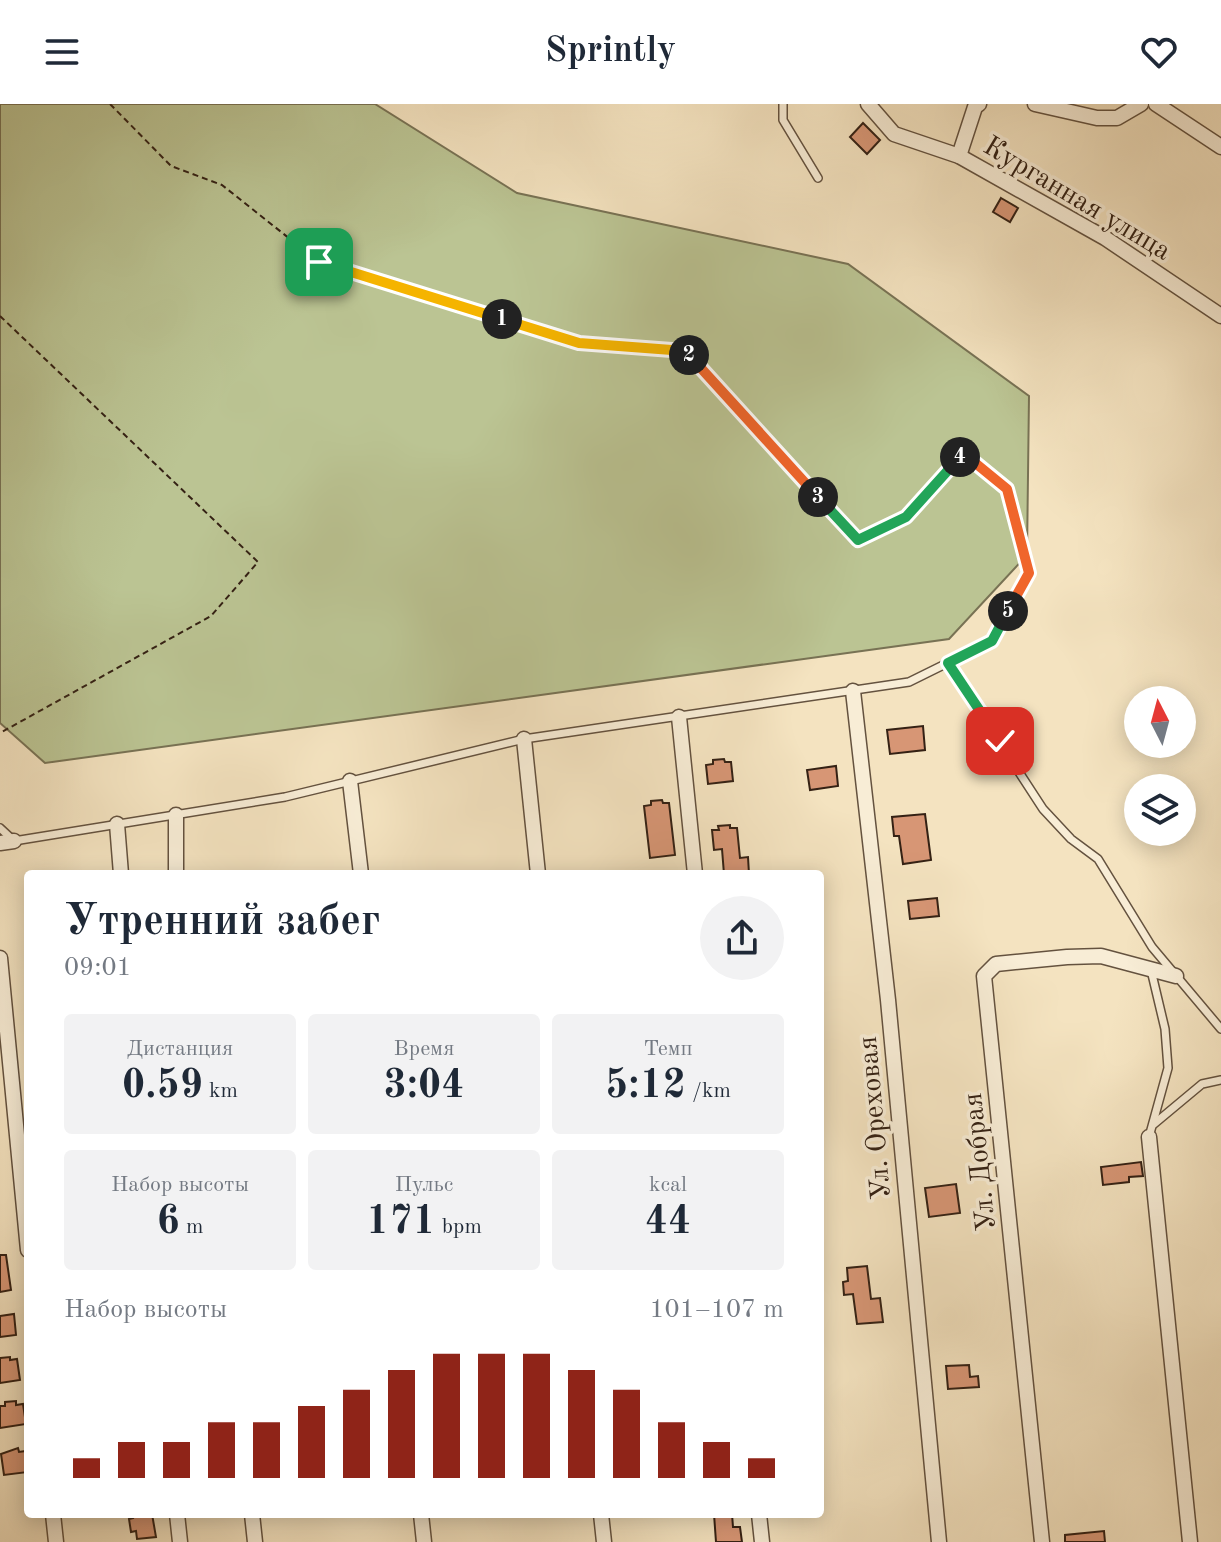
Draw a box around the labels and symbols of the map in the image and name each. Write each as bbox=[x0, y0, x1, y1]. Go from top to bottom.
street label: Курганная улица bbox=[978, 133, 1175, 267]
pin bbox=[285, 228, 353, 296]
pin: 1 bbox=[482, 299, 522, 339]
pin: 2 bbox=[669, 335, 709, 375]
pin: 4 bbox=[940, 437, 980, 477]
pin: 3 bbox=[798, 477, 838, 517]
pin: 5 bbox=[988, 591, 1028, 631]
north arrow bbox=[1124, 686, 1196, 758]
pin bbox=[966, 707, 1034, 775]
street label: Ул. Ореховая bbox=[855, 1035, 897, 1201]
street label: Ул. Добрая bbox=[960, 1091, 1002, 1232]

